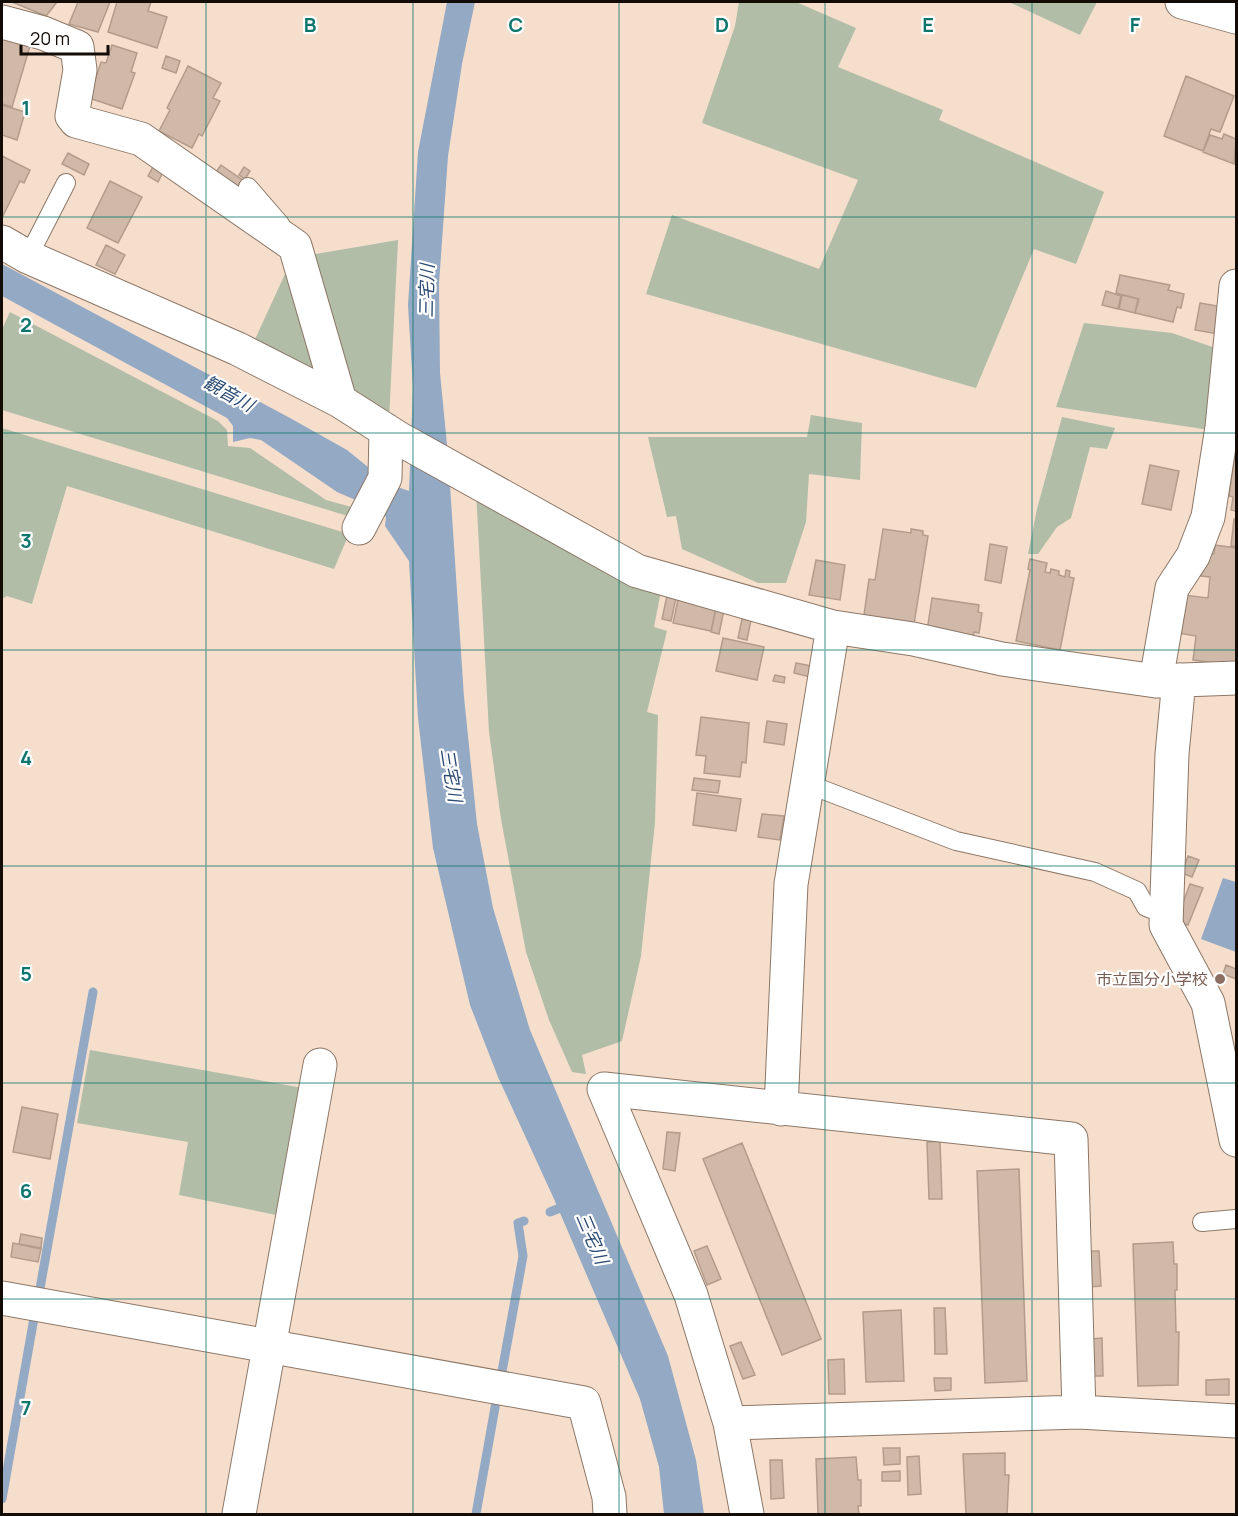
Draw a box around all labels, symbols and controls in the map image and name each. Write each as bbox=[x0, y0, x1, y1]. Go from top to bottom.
text: B bbox=[304, 11, 317, 38]
text: C bbox=[509, 11, 523, 38]
text: D bbox=[715, 11, 729, 38]
text: E bbox=[922, 11, 934, 38]
text: F bbox=[1130, 11, 1141, 38]
scale bar bbox=[21, 18, 108, 56]
text: 20 m bbox=[30, 26, 70, 50]
text: 1 bbox=[22, 94, 30, 121]
water label: 三宅川 bbox=[414, 262, 439, 318]
text: 2 bbox=[20, 311, 32, 338]
water label: 観音川 bbox=[200, 369, 260, 418]
text: 3 bbox=[20, 527, 32, 554]
text: 4 bbox=[20, 744, 32, 771]
water label: 三宅川 bbox=[436, 746, 468, 806]
text: 5 bbox=[20, 960, 32, 987]
place label: 市立国分小学校 bbox=[1096, 968, 1208, 990]
marker: 市立国分小学校 bbox=[1213, 972, 1227, 986]
text: 6 bbox=[20, 1177, 32, 1204]
water label: 三宅川 bbox=[571, 1208, 615, 1269]
text: 7 bbox=[21, 1394, 31, 1421]

